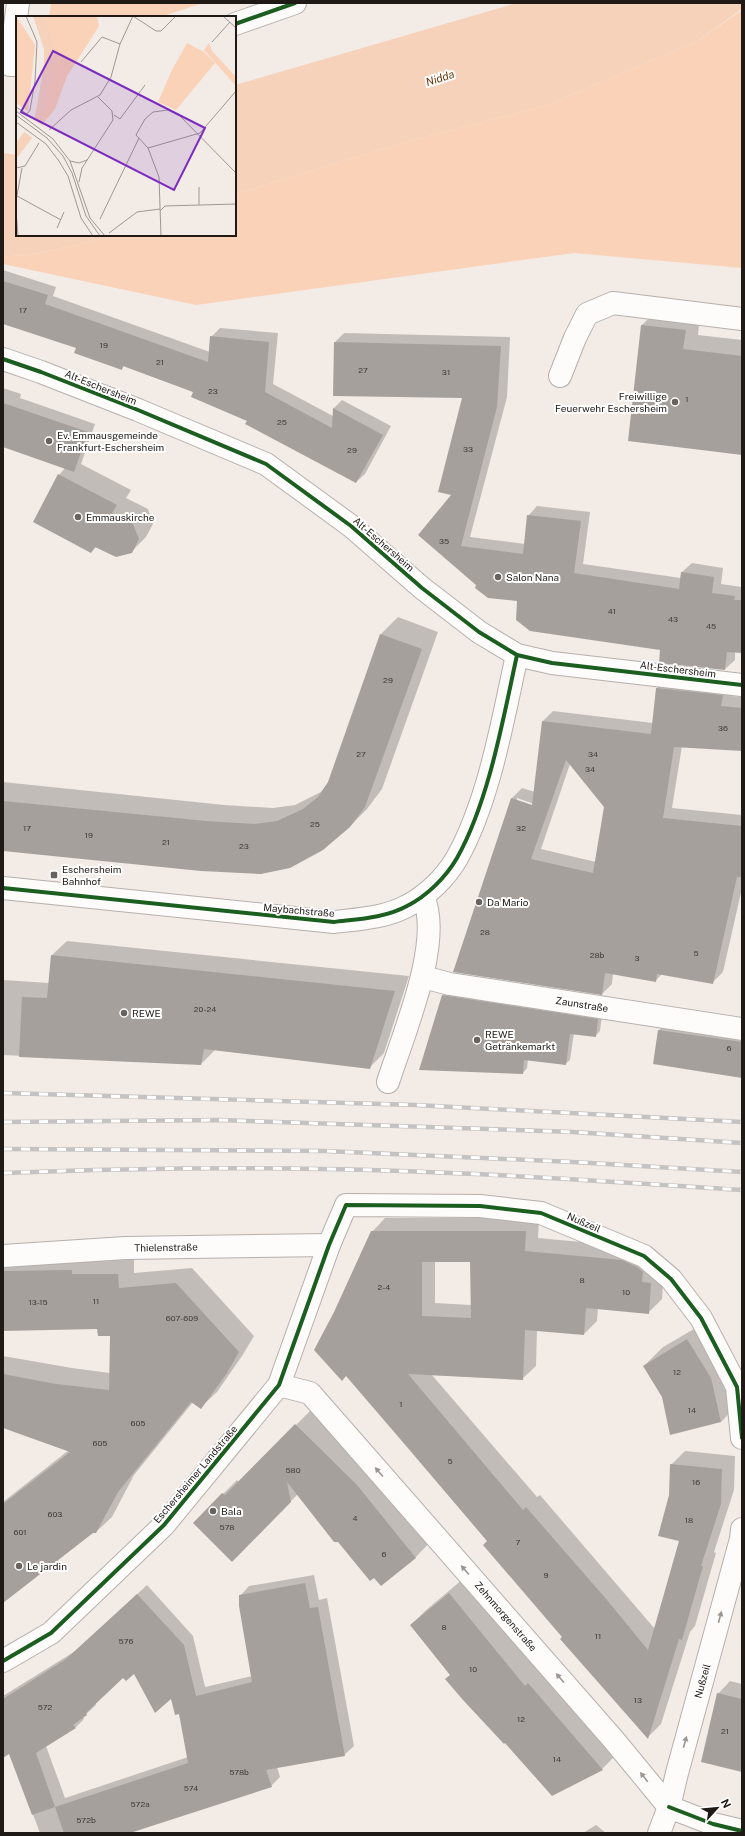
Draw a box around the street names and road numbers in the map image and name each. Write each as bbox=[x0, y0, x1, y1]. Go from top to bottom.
street label: Alt-Eschersheim bbox=[63, 367, 139, 407]
street label: Alt-Eschersheim bbox=[351, 514, 417, 574]
street label: Alt-Eschersheim bbox=[639, 658, 717, 680]
street label: Maybachstraße bbox=[263, 901, 336, 919]
street label: Zaunstraße bbox=[555, 994, 610, 1014]
street label: Nußzeil bbox=[565, 1210, 603, 1234]
street label: Thielenstraße bbox=[134, 1240, 198, 1254]
street label: Eschersheimer Landstraße bbox=[151, 1422, 240, 1525]
street label: Zehnmorgenstraße bbox=[472, 1579, 540, 1654]
street label: Nußzeil bbox=[692, 1662, 712, 1700]

